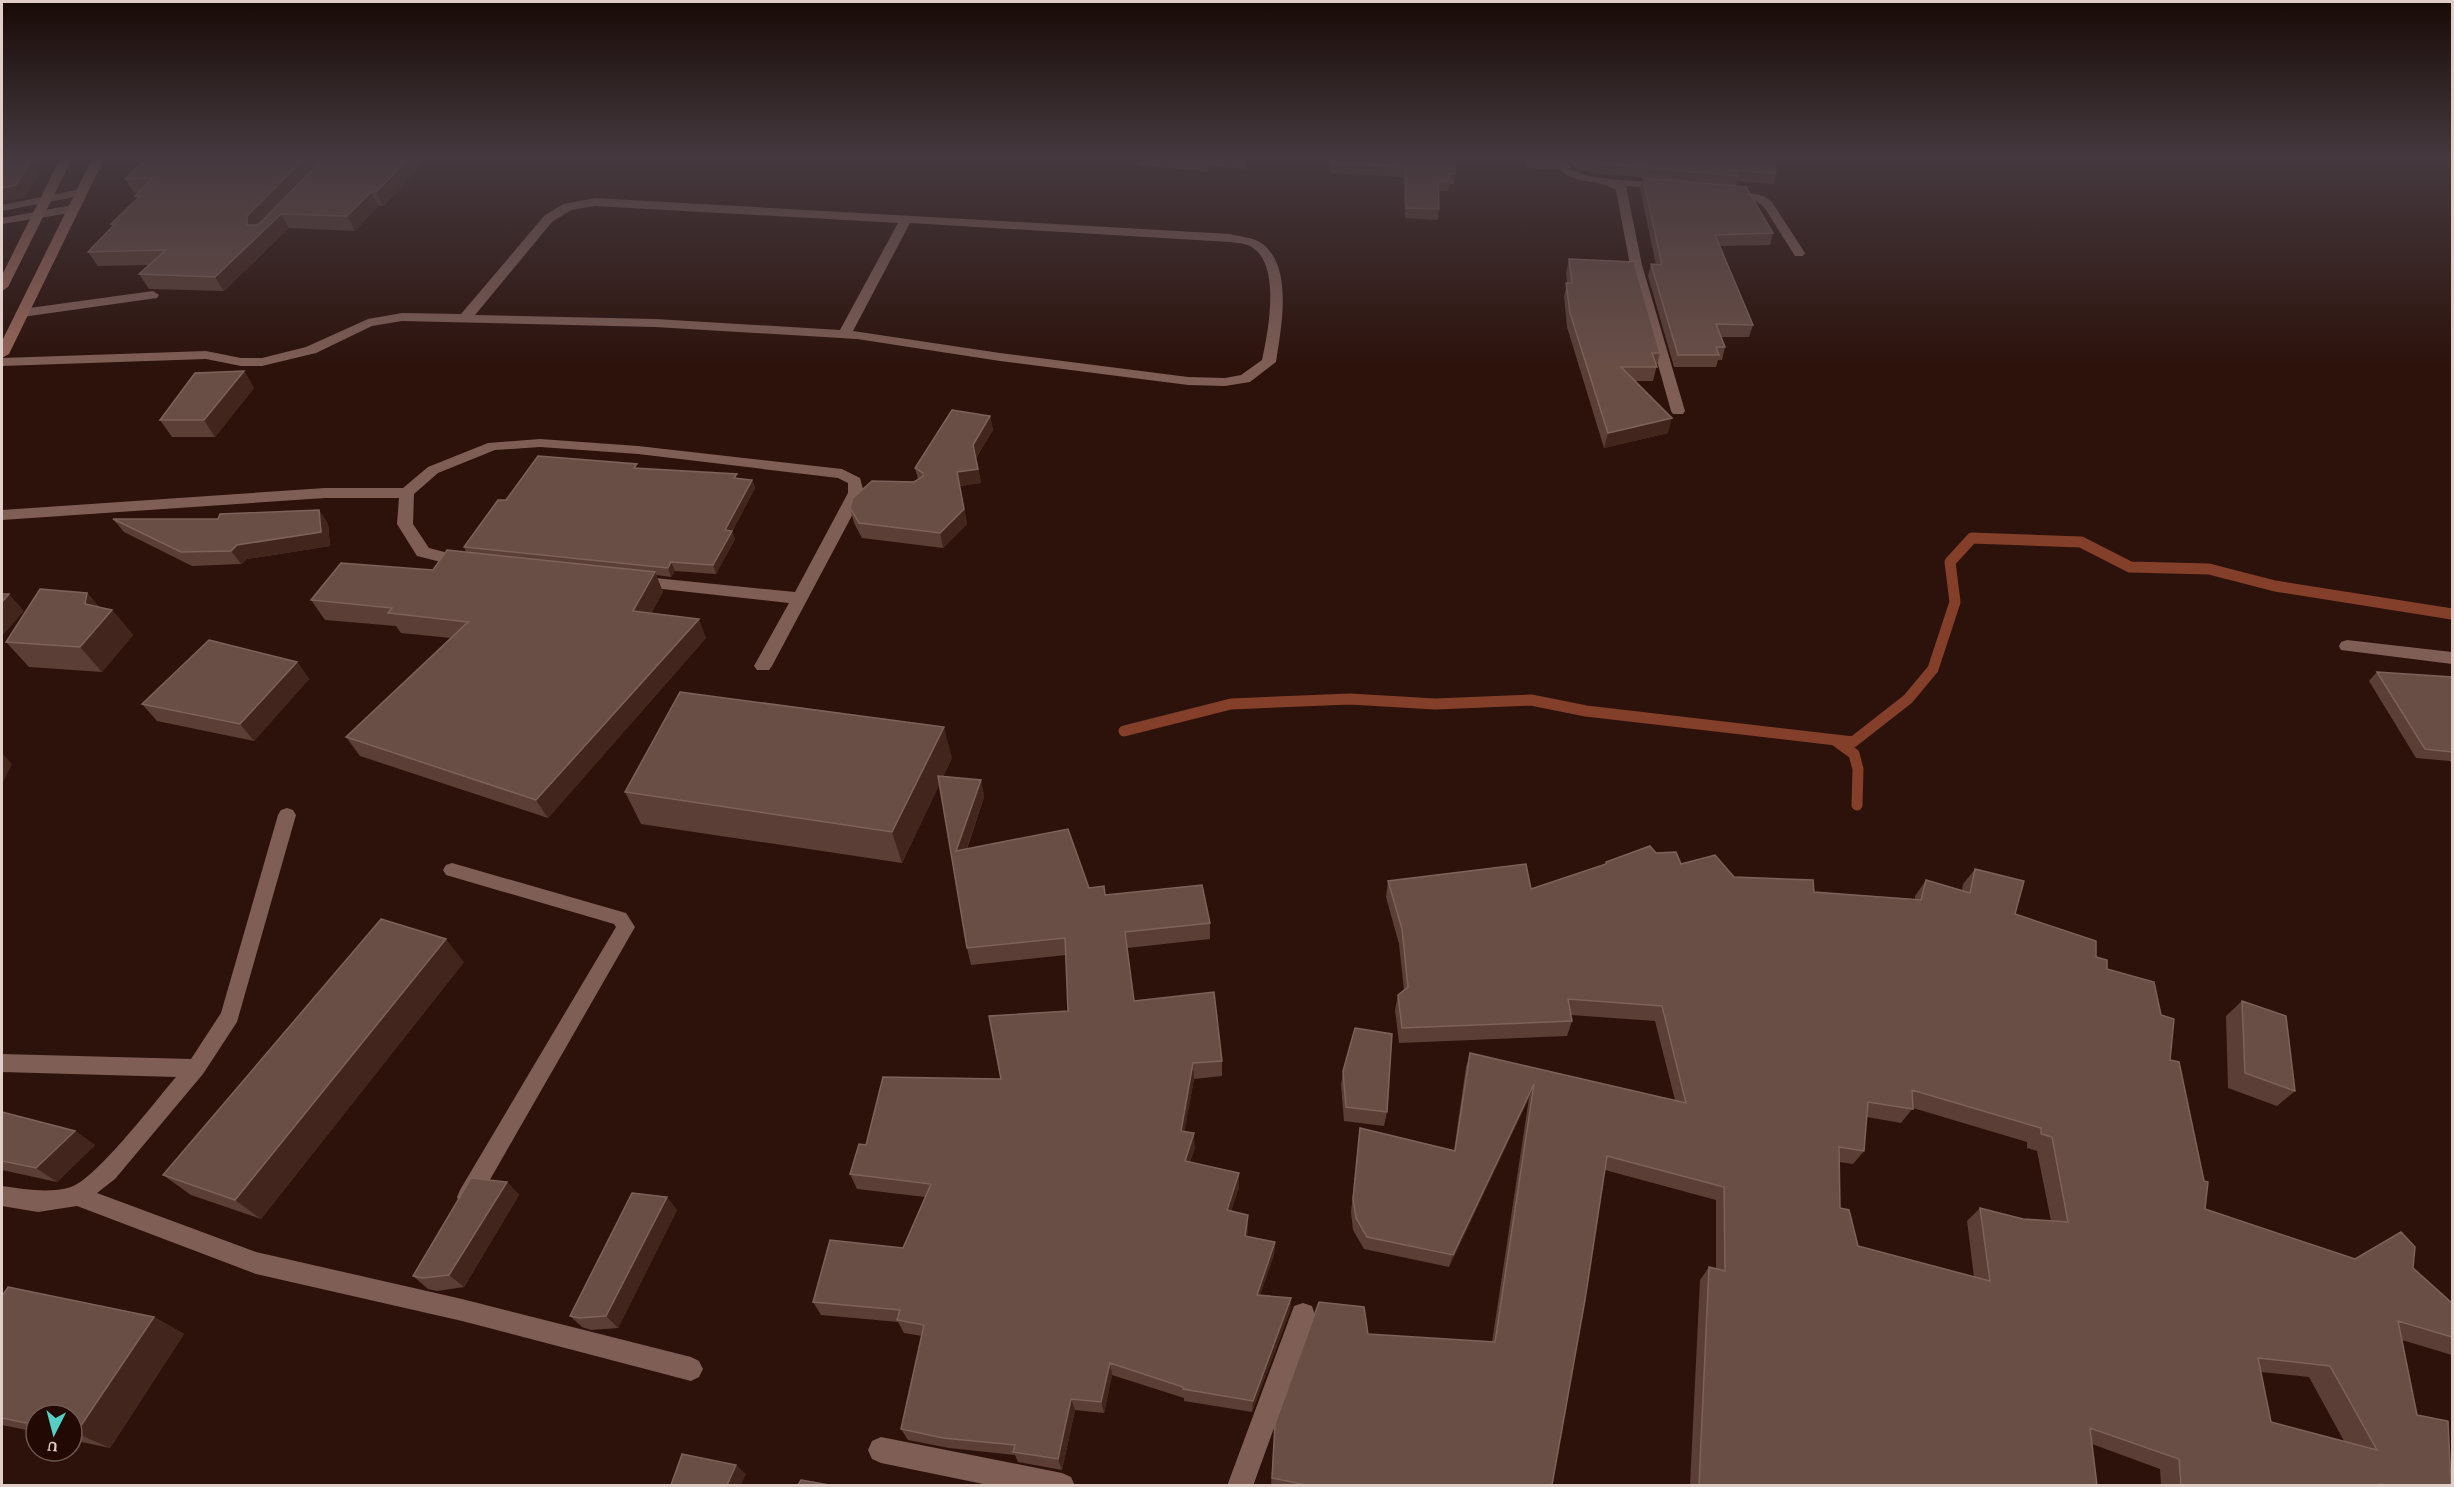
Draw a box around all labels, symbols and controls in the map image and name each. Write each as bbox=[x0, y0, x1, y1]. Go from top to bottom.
north arrow bbox=[24, 1403, 84, 1463]
text: U bbox=[46, 1438, 59, 1456]

